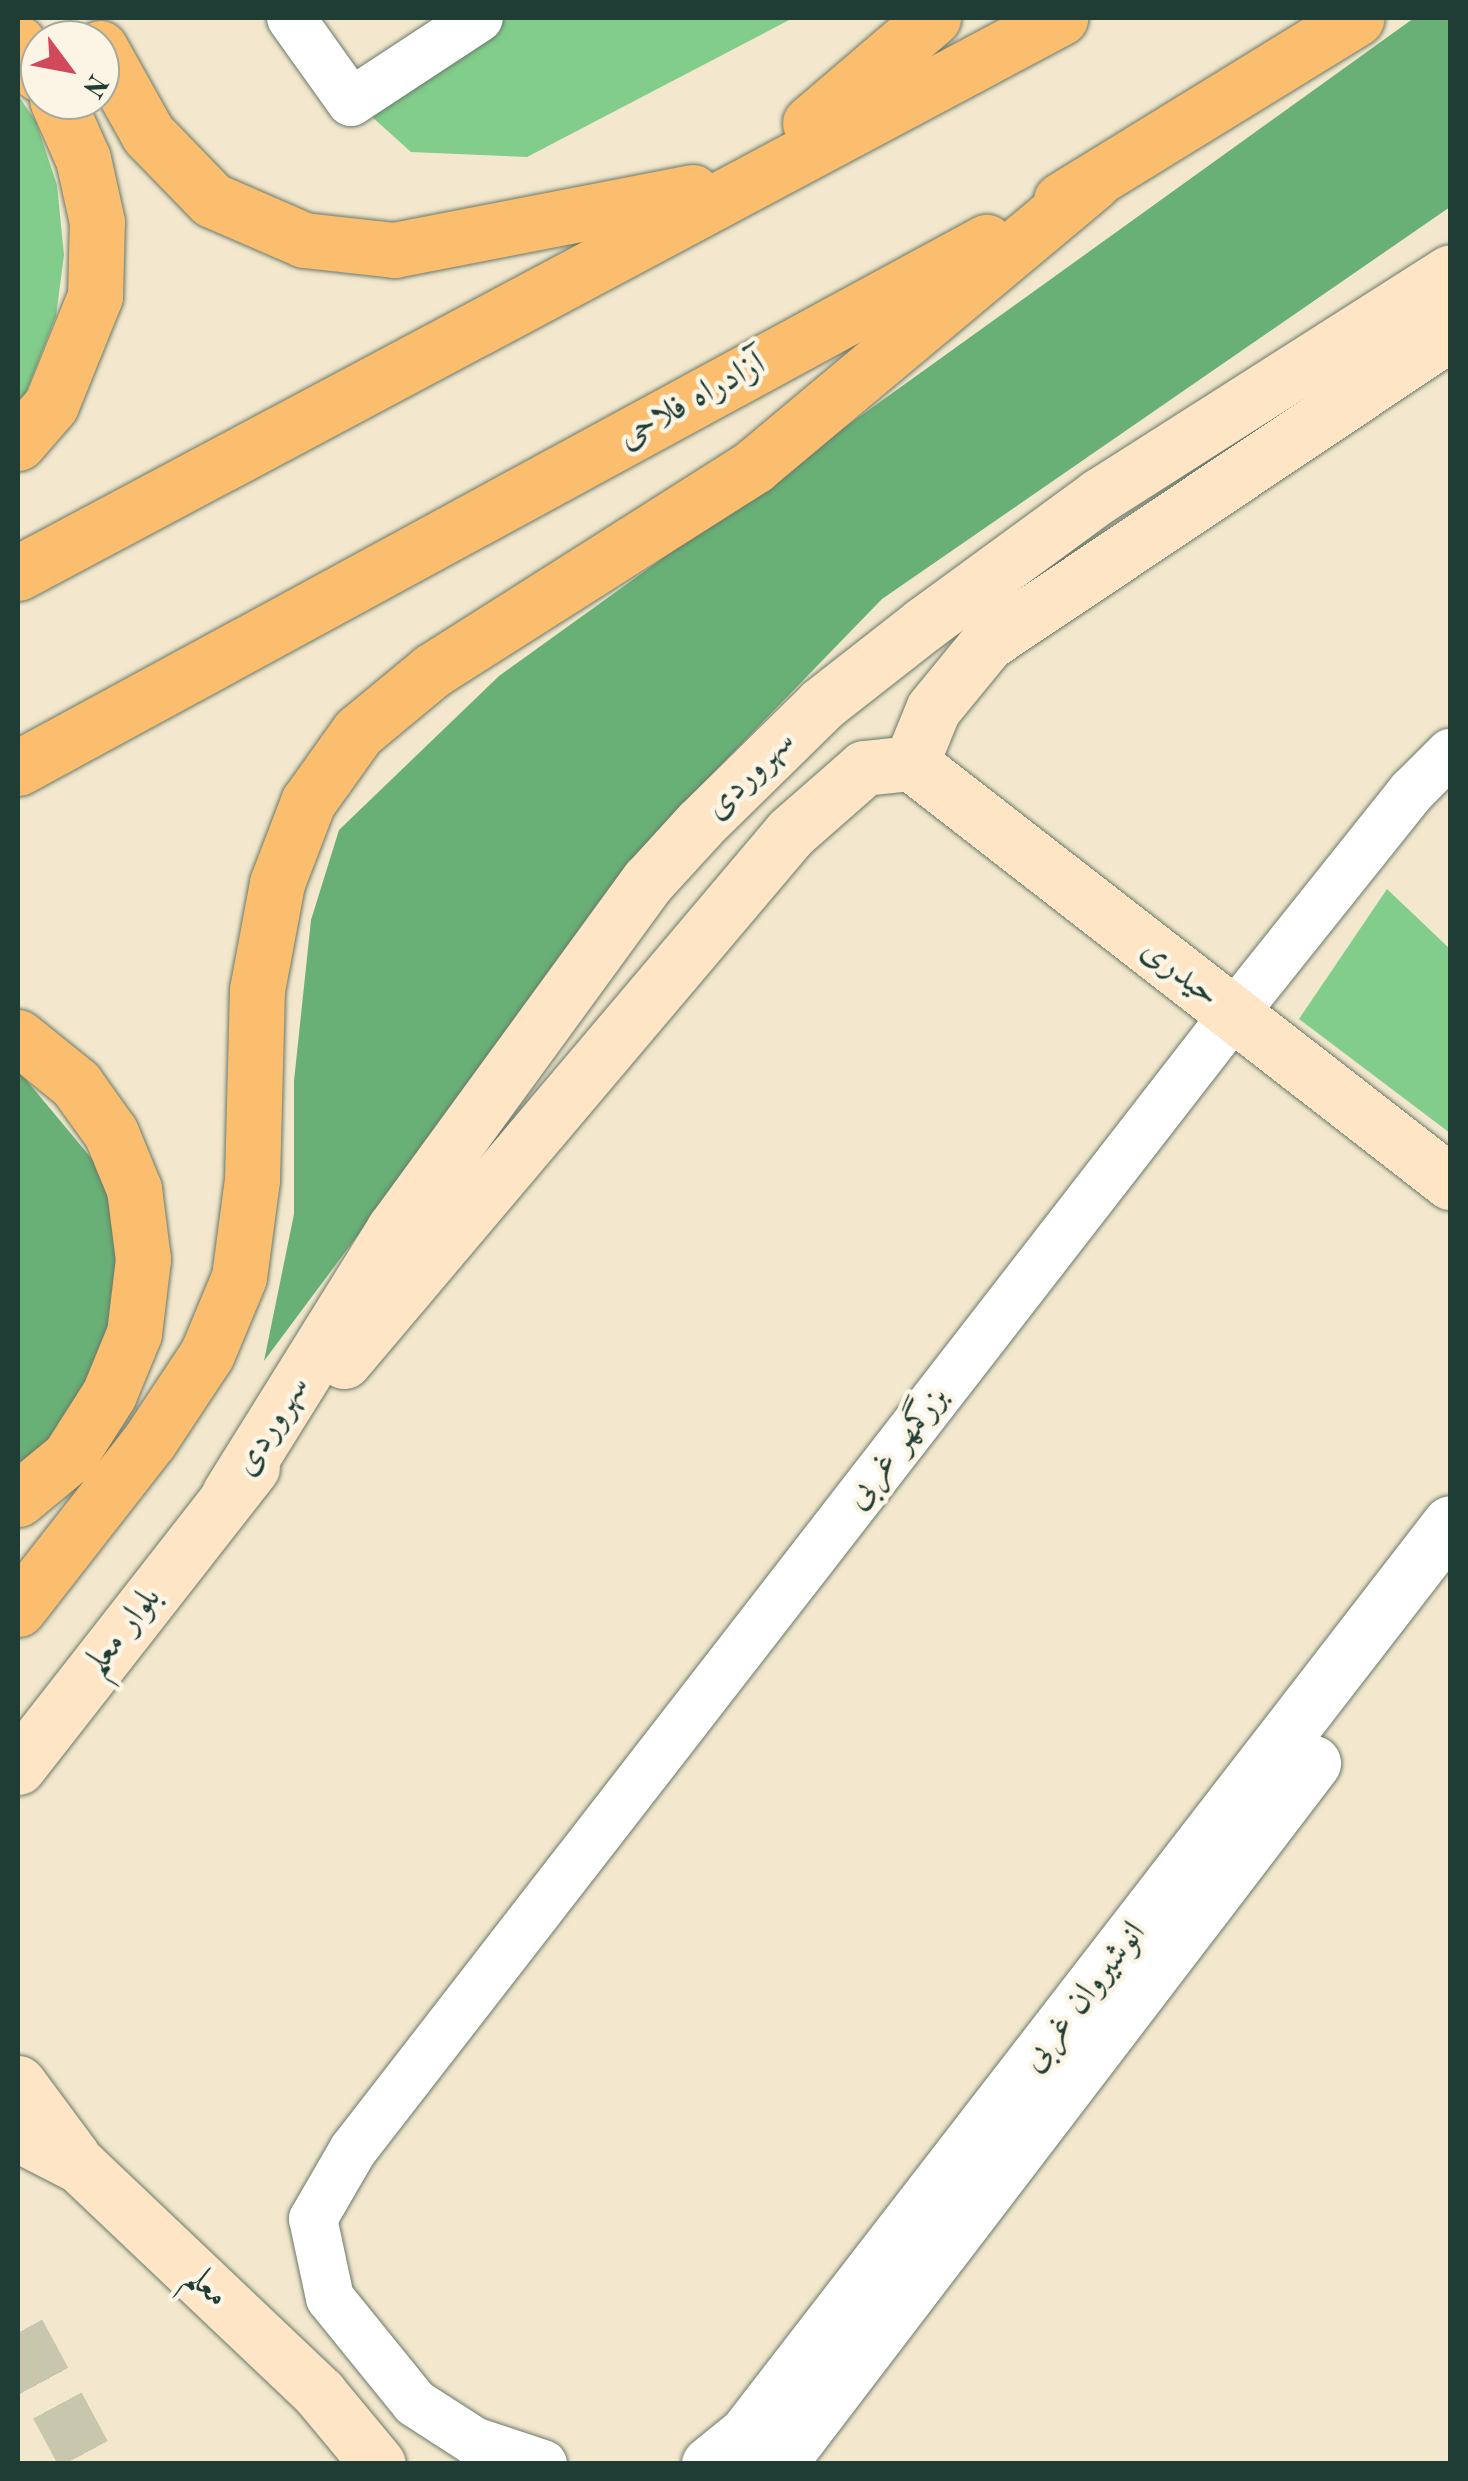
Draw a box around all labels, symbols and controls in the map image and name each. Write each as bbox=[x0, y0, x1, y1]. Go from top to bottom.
north arrow bbox=[20, 20, 120, 120]
text: N bbox=[76, 68, 111, 101]
street label: آزادراه فلاحی bbox=[611, 343, 773, 459]
street label: سهروردی bbox=[696, 721, 804, 829]
street label: حیدری bbox=[1132, 929, 1228, 1017]
street label: سهروردی bbox=[225, 1368, 319, 1484]
street label: بزرگمهر غربی bbox=[836, 1378, 958, 1518]
street label: بلوار معلم bbox=[75, 1578, 171, 1684]
street label: انوشیروان غربی bbox=[1012, 1914, 1156, 2080]
street label: معلم bbox=[177, 2257, 237, 2317]

